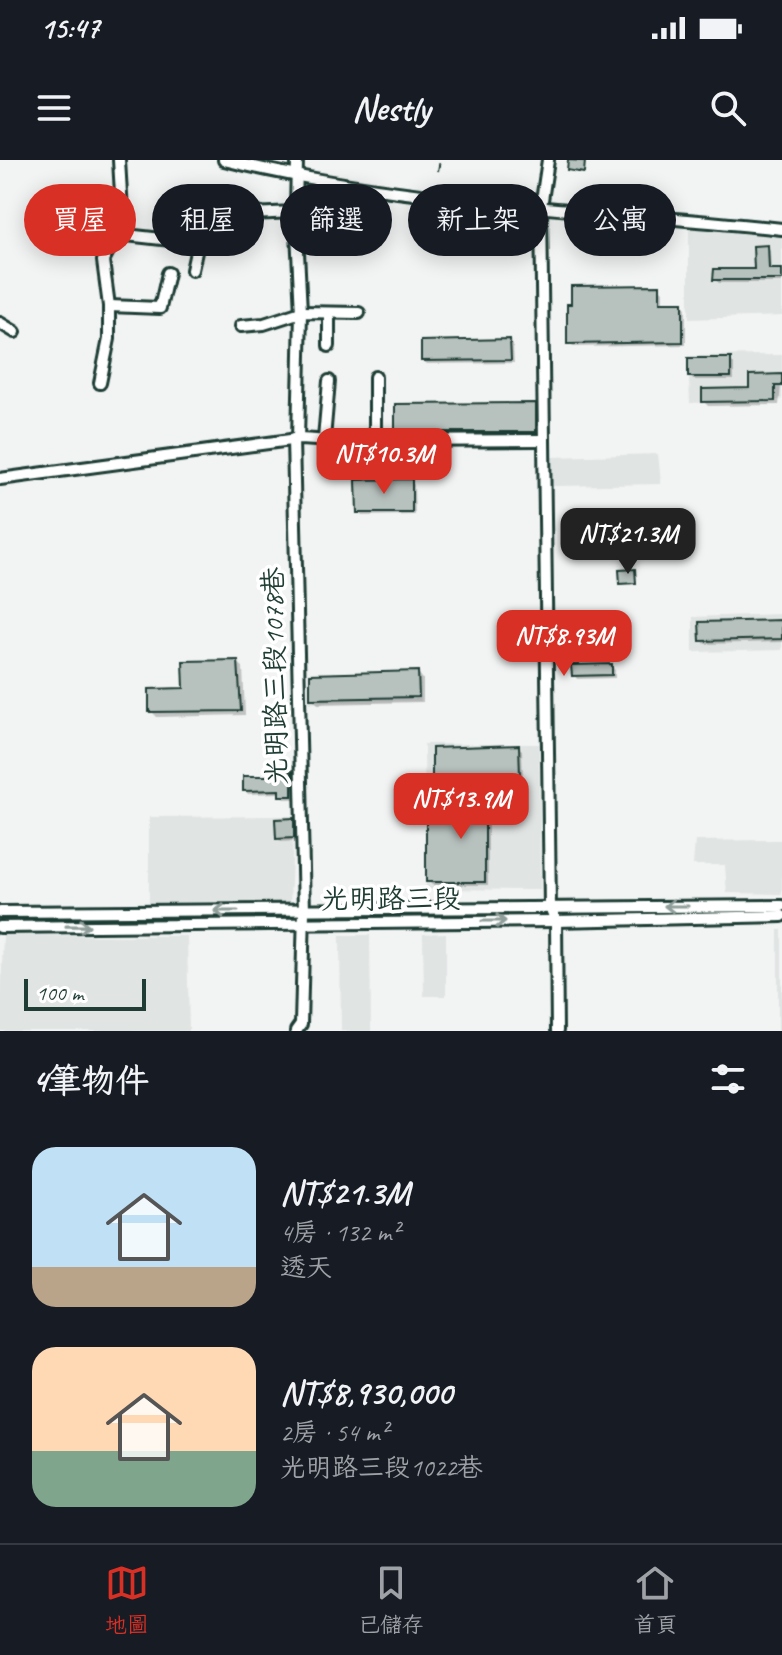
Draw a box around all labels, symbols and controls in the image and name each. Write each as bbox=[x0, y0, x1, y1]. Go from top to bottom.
text: 15:47 bbox=[40, 9, 99, 47]
text: Nestly bbox=[352, 85, 430, 131]
icon: menu bbox=[32, 86, 76, 130]
icon: search bbox=[706, 86, 750, 130]
chip: 買屋 bbox=[24, 184, 136, 256]
chip: 租屋 bbox=[152, 184, 264, 256]
chip: 篩選 bbox=[280, 184, 392, 256]
chip: 新上架 bbox=[408, 184, 548, 256]
chip: 公寓 bbox=[564, 184, 676, 256]
pin: NT$10.3M bbox=[301, 428, 467, 496]
text: NT$10.3M bbox=[335, 437, 433, 470]
pin: NT$21.3M bbox=[545, 508, 711, 576]
text: NT$21.3M bbox=[579, 517, 677, 550]
street label: 光明路三段1078巷 bbox=[255, 566, 294, 785]
pin: NT$8.93M bbox=[481, 610, 647, 678]
text: NT$8.93M bbox=[515, 619, 613, 652]
pin: NT$13.9M bbox=[378, 773, 544, 841]
text: NT$13.9M bbox=[412, 782, 510, 815]
street label: 光明路三段 bbox=[321, 881, 461, 916]
one-way arrow bbox=[663, 898, 690, 914]
one-way arrow bbox=[213, 903, 240, 919]
one-way arrow bbox=[480, 913, 507, 929]
one-way arrow bbox=[64, 918, 91, 933]
scale bar bbox=[24, 975, 146, 1011]
text: 100 m bbox=[36, 979, 83, 1007]
icon: filters bbox=[706, 1057, 750, 1101]
text: 4筆物件 bbox=[32, 1059, 149, 1102]
text: NT$21.3M bbox=[280, 1171, 409, 1214]
icon: home bbox=[96, 1179, 192, 1275]
text: 4房 · 132 m² bbox=[280, 1216, 399, 1249]
text: 透天 bbox=[280, 1251, 332, 1284]
text: NT$8,930,000 bbox=[280, 1371, 452, 1414]
icon: home bbox=[96, 1379, 192, 1475]
text: 2房 · 54 m² bbox=[280, 1416, 388, 1449]
text: 光明路三段1022巷 bbox=[280, 1451, 483, 1484]
tab: 地圖 bbox=[105, 1561, 149, 1639]
tab: 已儲存 bbox=[358, 1561, 424, 1639]
tab: 首頁 bbox=[633, 1561, 677, 1639]

